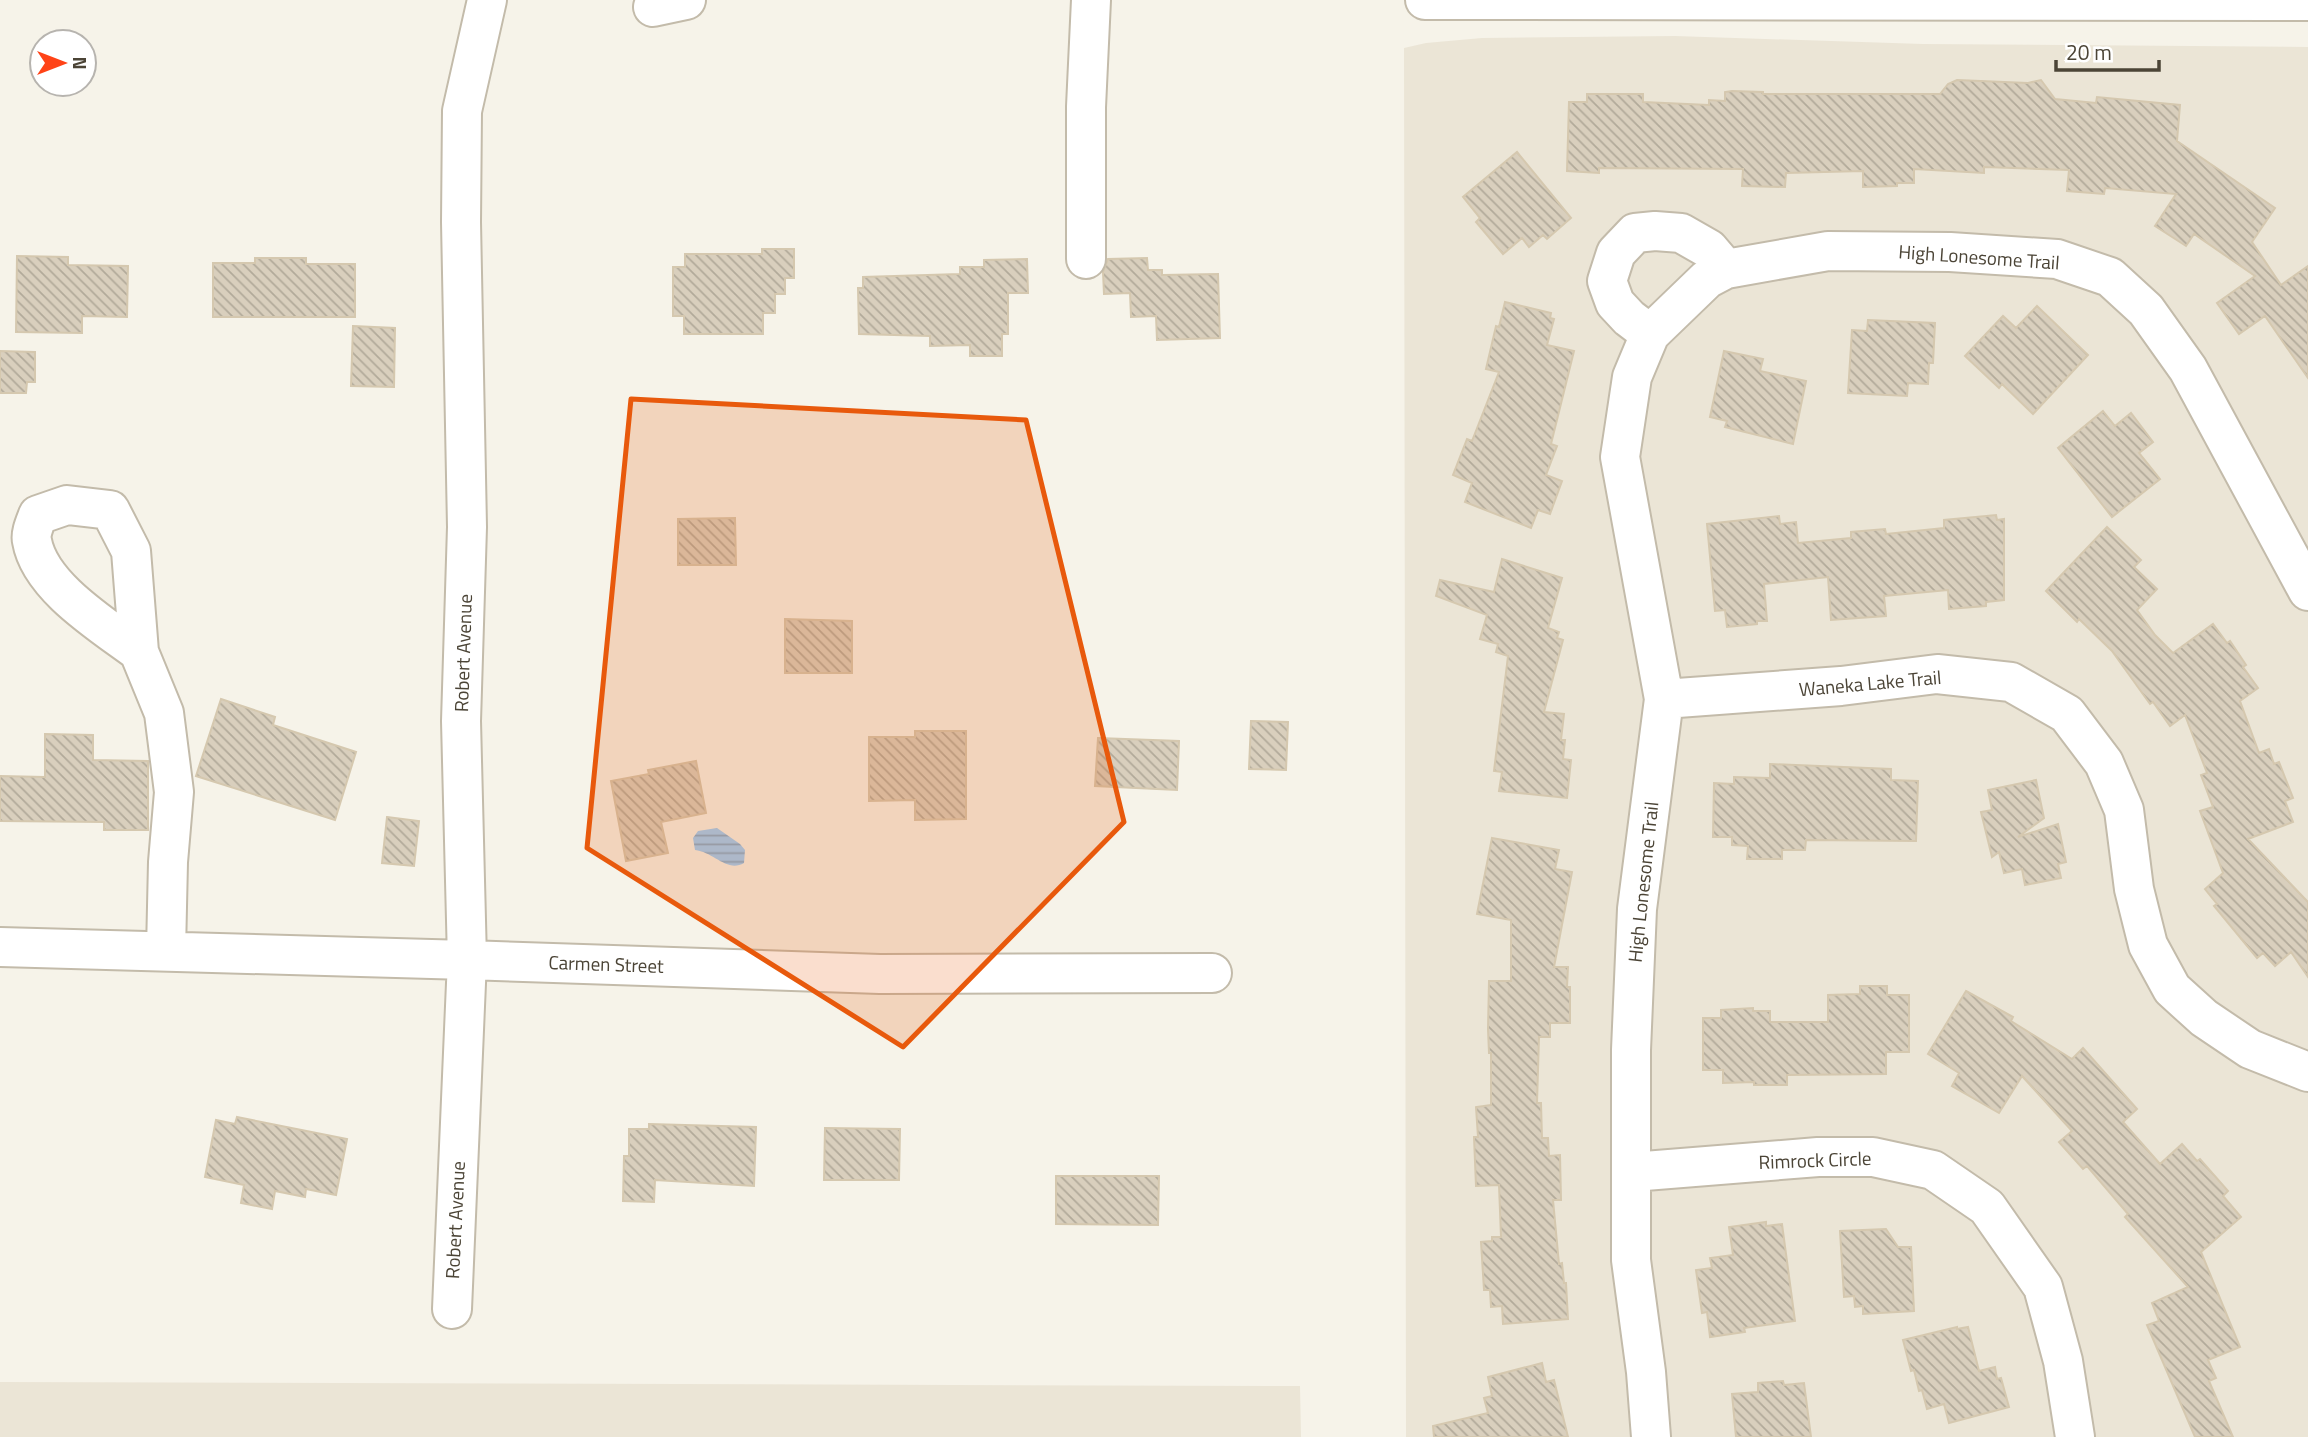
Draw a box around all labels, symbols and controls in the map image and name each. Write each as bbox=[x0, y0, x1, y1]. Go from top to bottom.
north arrow bbox=[28, 28, 98, 98]
scale bar bbox=[2056, 28, 2159, 72]
text: 20 m bbox=[2066, 36, 2112, 68]
text: N bbox=[66, 56, 95, 70]
street label: High Lonesome Trail bbox=[1897, 236, 2061, 277]
street label: Robert Avenue bbox=[446, 594, 479, 712]
street label: Waneka Lake Trail bbox=[1798, 662, 1942, 703]
street label: High Lonesome Trail bbox=[1620, 800, 1665, 964]
street label: Carmen Street bbox=[548, 947, 664, 980]
street label: Rimrock Circle bbox=[1758, 1143, 1872, 1176]
street label: Robert Avenue bbox=[437, 1160, 472, 1280]

